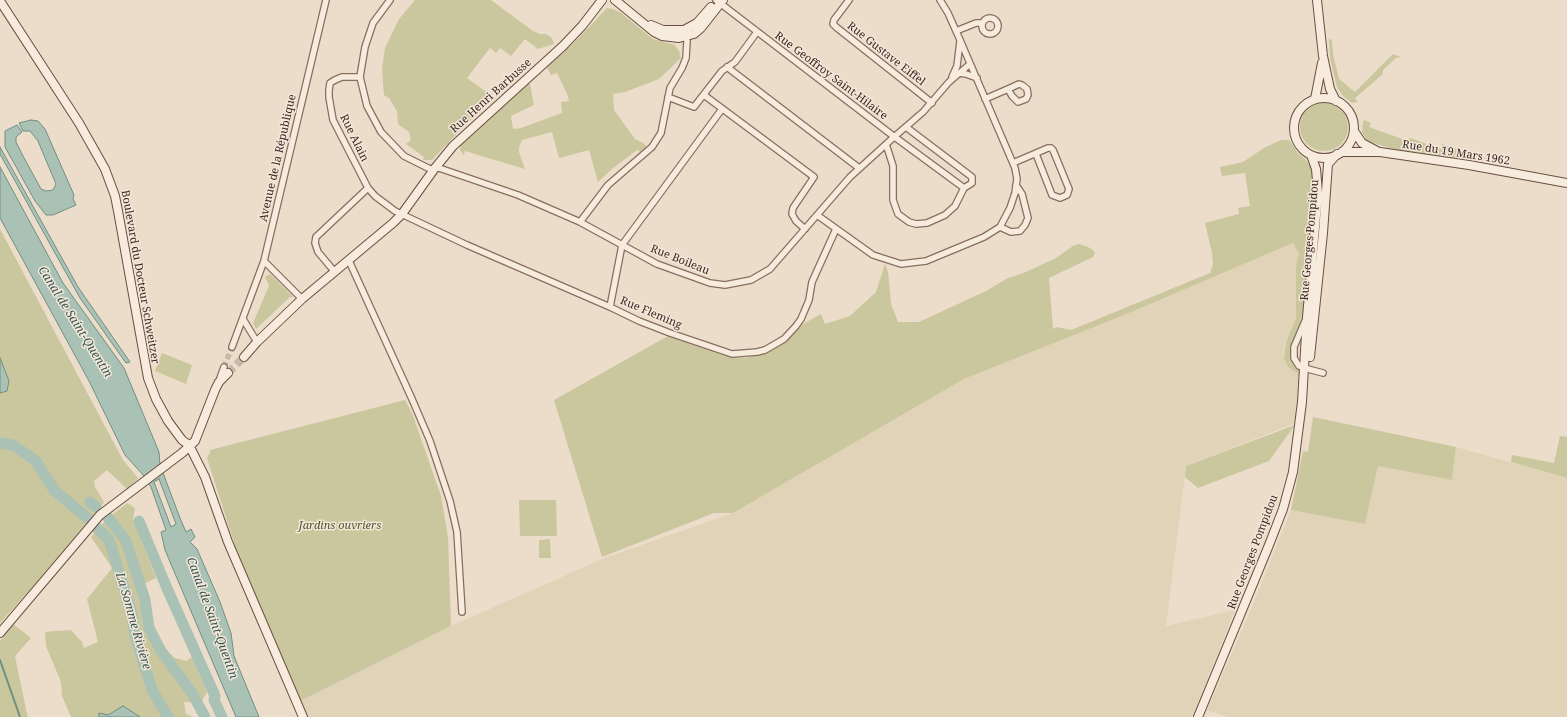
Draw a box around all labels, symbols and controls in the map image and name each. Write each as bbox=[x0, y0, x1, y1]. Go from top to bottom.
street label: Rue Gustave Eiffel bbox=[844, 19, 928, 89]
street label: Rue Geoffroy Saint-Hilaire bbox=[772, 29, 890, 123]
street label: Rue Henri Barbusse bbox=[448, 56, 534, 136]
street label: Avenue de la République bbox=[257, 93, 299, 223]
street label: Rue Alain bbox=[337, 112, 371, 164]
street label: Rue du 19 Mars 1962 bbox=[1401, 138, 1511, 168]
street label: Rue Georges Pompidou bbox=[1298, 179, 1322, 301]
street label: Boulevard du Docteur Schweitzer bbox=[118, 189, 162, 365]
street label: Rue Boileau bbox=[649, 242, 711, 278]
water label: Canal de Saint-Quentin bbox=[35, 264, 115, 380]
street label: Rue Fleming bbox=[618, 294, 684, 332]
street label: Rue Georges Pompidou bbox=[1225, 493, 1281, 611]
park label: Jardins ouvriers bbox=[299, 519, 381, 533]
water label: Canal de Saint-Quentin bbox=[183, 555, 241, 681]
water label: La Somme Rivière bbox=[112, 571, 154, 671]

